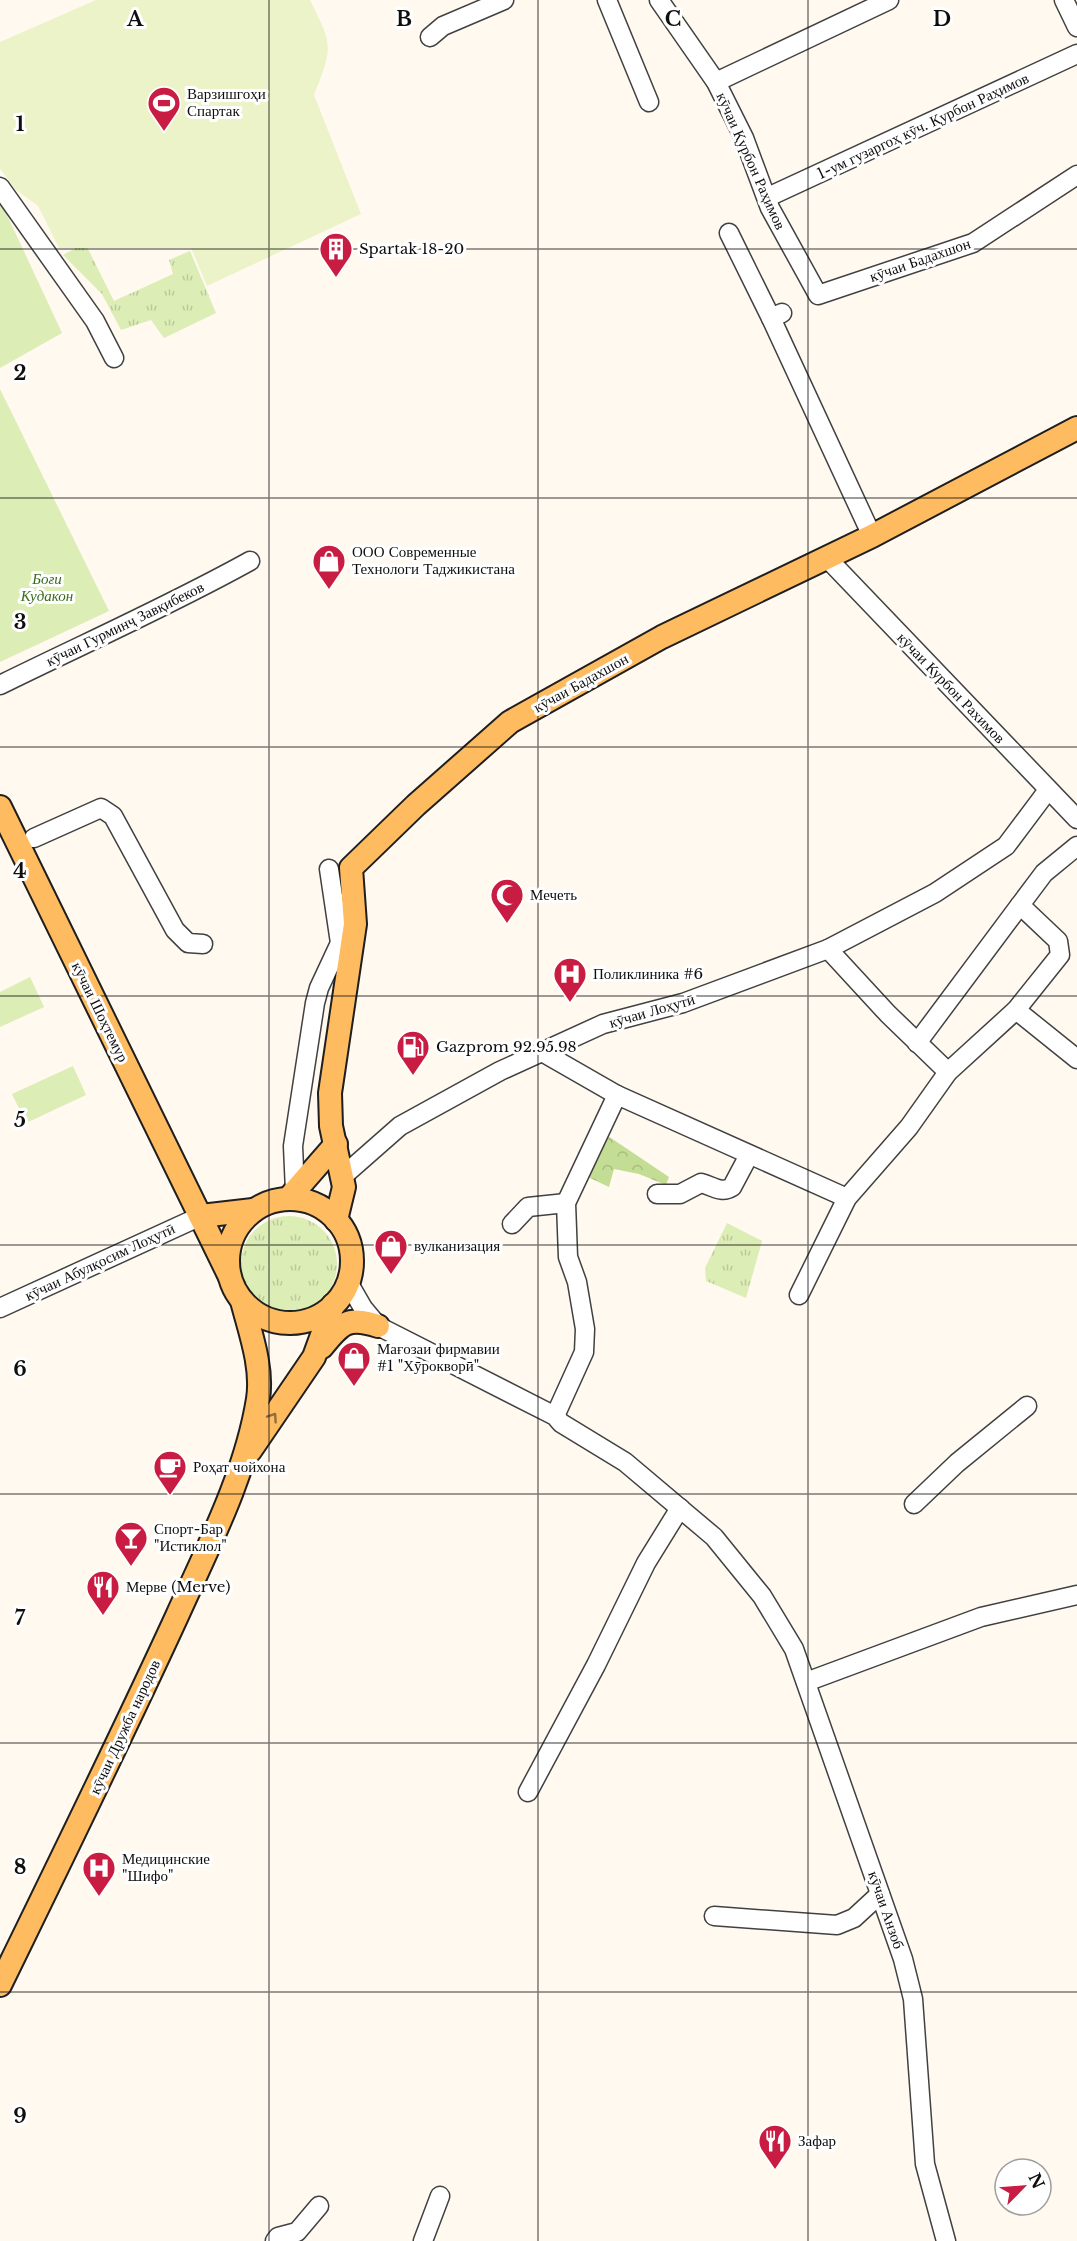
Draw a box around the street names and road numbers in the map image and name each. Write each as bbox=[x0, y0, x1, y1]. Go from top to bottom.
street label: 1-ум гузаргоҳ кӯч. Қурбон Раҳимов bbox=[814, 68, 1032, 183]
street label: кӯчаи Қурбон Раҳимов bbox=[713, 89, 790, 232]
street label: кӯчаи Бадахшон bbox=[867, 233, 973, 286]
street label: кӯчаи Гурминҷ Завқибеков bbox=[43, 577, 207, 670]
street label: кӯчаи Курбон Рахимов bbox=[893, 628, 1009, 747]
street label: кӯчаи Бадахшон bbox=[530, 649, 631, 716]
street label: кӯчаи Шоҳтемур bbox=[68, 959, 133, 1065]
street label: кӯчаи Лоҳутӣ bbox=[607, 989, 697, 1032]
street label: кӯчаи Абулқосим Лоҳутӣ bbox=[22, 1218, 178, 1305]
street label: кӯчаи Дружба народов bbox=[85, 1656, 164, 1797]
street label: кӯчаи Анзоб bbox=[864, 1868, 909, 1952]

